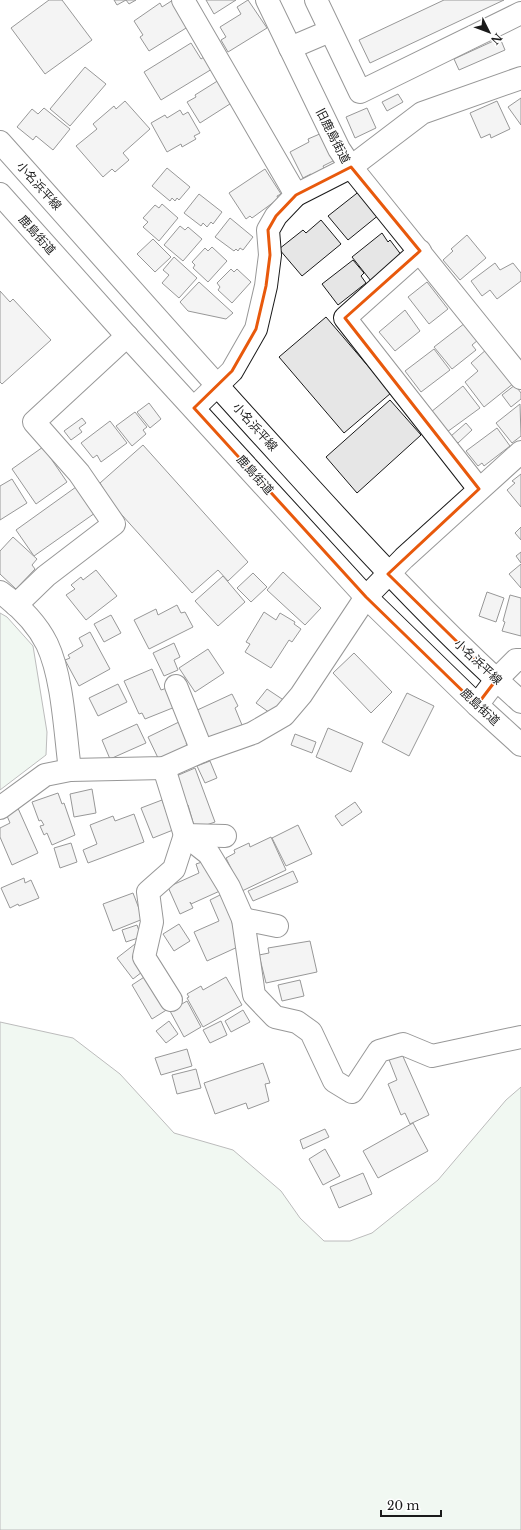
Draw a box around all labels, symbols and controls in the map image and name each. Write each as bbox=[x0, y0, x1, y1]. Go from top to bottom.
north arrow bbox=[469, 12, 509, 52]
text: N bbox=[487, 30, 505, 48]
street label: 旧鹿島街道 bbox=[313, 106, 354, 166]
street label: 小名浜平線 bbox=[14, 158, 65, 213]
street label: 鹿島街道 bbox=[16, 212, 59, 258]
street label: 小名浜平線 bbox=[230, 399, 281, 454]
street label: 鹿島街道 bbox=[234, 452, 277, 498]
street label: 小名浜平線 bbox=[451, 636, 505, 688]
street label: 鹿島街道 bbox=[458, 685, 503, 728]
scale bar bbox=[381, 1492, 441, 1518]
text: 20 m bbox=[387, 1498, 419, 1513]

